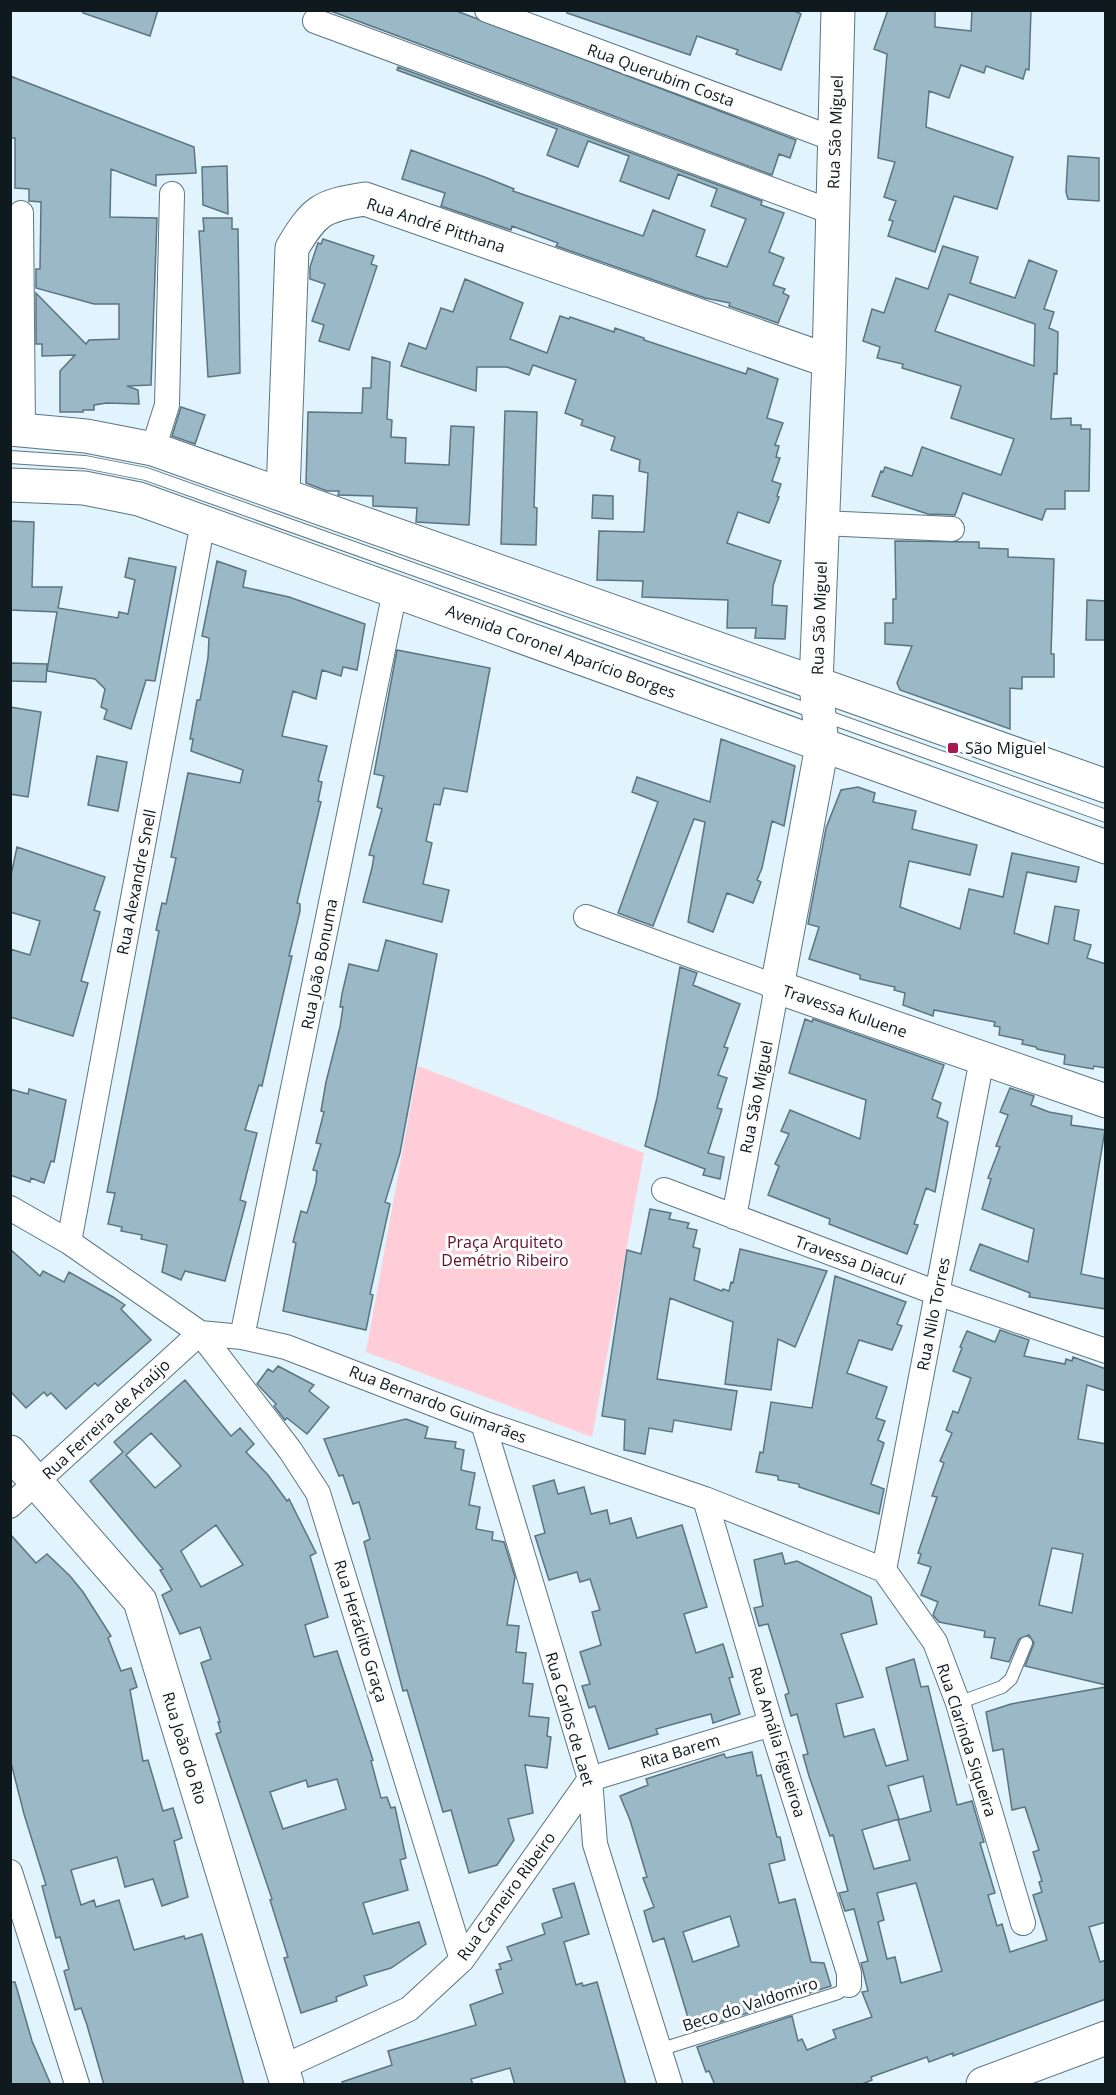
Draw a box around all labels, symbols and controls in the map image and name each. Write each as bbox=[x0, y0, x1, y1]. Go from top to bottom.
street label: Rua Querubim Costa bbox=[584, 38, 738, 112]
street label: Rua São Miguel bbox=[822, 75, 848, 189]
street label: Rua André Pitthana bbox=[364, 192, 508, 258]
street label: Rua São Miguel bbox=[806, 561, 832, 675]
street label: Avenida Coronel Aparício Borges bbox=[443, 599, 679, 703]
place label: São Miguel bbox=[965, 737, 1046, 759]
marker: São Miguel bbox=[946, 741, 960, 755]
street label: Rua Alexandre Snell bbox=[111, 807, 161, 957]
street label: Rua João Bonuma bbox=[296, 897, 342, 1031]
street label: Travessa Kuluene bbox=[780, 979, 910, 1043]
street label: Rua São Miguel bbox=[734, 1039, 778, 1155]
street label: Travessa Diacuí bbox=[792, 1230, 909, 1290]
park label: Praça Arquiteto Demétrio Ribeiro bbox=[441, 1231, 569, 1271]
street label: Rua Nilo Torres bbox=[911, 1256, 955, 1372]
street label: Rua Ferreira de Araújo bbox=[37, 1354, 175, 1484]
street label: Rua Bernardo Guimarães bbox=[346, 1360, 530, 1448]
street label: Rua Heráclito Graça bbox=[329, 1557, 393, 1705]
street label: Rua Carlos de Laet bbox=[540, 1649, 600, 1789]
street label: Rua Clarinda Siqueira bbox=[932, 1661, 1002, 1819]
street label: Rua Amália Figueiroa bbox=[745, 1664, 811, 1820]
street label: Rua João do Rio bbox=[157, 1689, 213, 1807]
street label: Rita Barem bbox=[637, 1728, 723, 1774]
street label: Rua Carneiro Ribeiro bbox=[452, 1827, 560, 1965]
street label: Beco do Valdomiro bbox=[679, 1972, 821, 2036]

